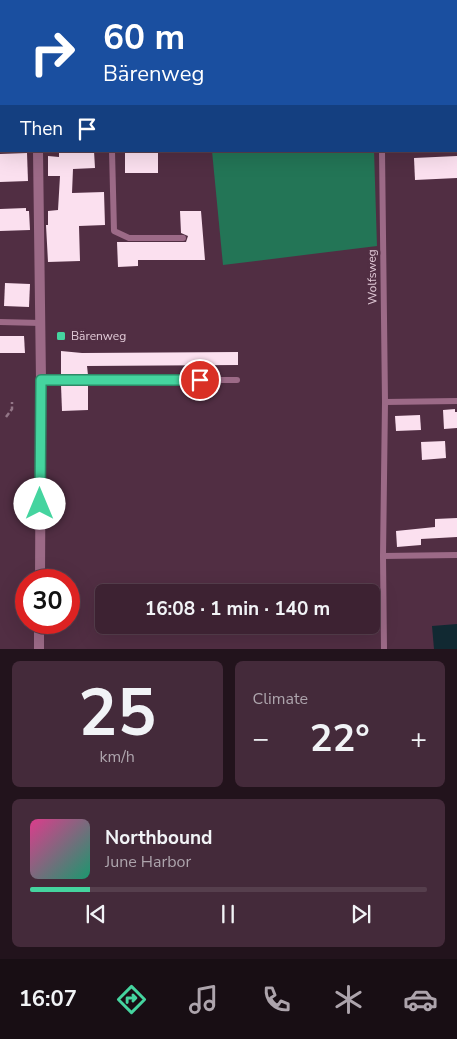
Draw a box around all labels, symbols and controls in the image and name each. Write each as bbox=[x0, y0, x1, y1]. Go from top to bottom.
text: 60 m bbox=[103, 14, 185, 61]
icon: right bbox=[20, 20, 85, 85]
text: Bärenweg bbox=[103, 59, 204, 89]
icon: arrive bbox=[73, 115, 101, 143]
text: Then bbox=[20, 116, 63, 142]
street label: Wolfsweg bbox=[364, 249, 380, 305]
place label: Bärenweg bbox=[71, 328, 126, 344]
marker: Bärenweg bbox=[55, 330, 67, 342]
pin bbox=[179, 359, 221, 401]
icon: arrive bbox=[186, 366, 214, 394]
position arrow bbox=[13, 477, 65, 529]
speed limit sign: 30 bbox=[15, 569, 80, 634]
text: 16:08 · 1 min · 140 m bbox=[145, 596, 330, 622]
text: 25 bbox=[78, 669, 156, 758]
text: Climate bbox=[253, 688, 308, 710]
text: 22° bbox=[310, 713, 370, 764]
text: − bbox=[253, 720, 269, 758]
text: + bbox=[410, 720, 427, 758]
text: km/h bbox=[100, 746, 135, 768]
text: Northbound bbox=[105, 825, 212, 851]
text: June Harbor bbox=[105, 851, 191, 873]
icon: previous bbox=[82, 900, 110, 928]
icon: pause bbox=[214, 900, 242, 928]
icon: next bbox=[347, 900, 375, 928]
icon: directions bbox=[114, 982, 149, 1017]
icon: music bbox=[186, 982, 221, 1017]
icon: phone bbox=[259, 982, 294, 1017]
icon: climate bbox=[331, 982, 366, 1017]
icon: car bbox=[403, 982, 438, 1017]
text: 16:07 bbox=[19, 984, 77, 1014]

